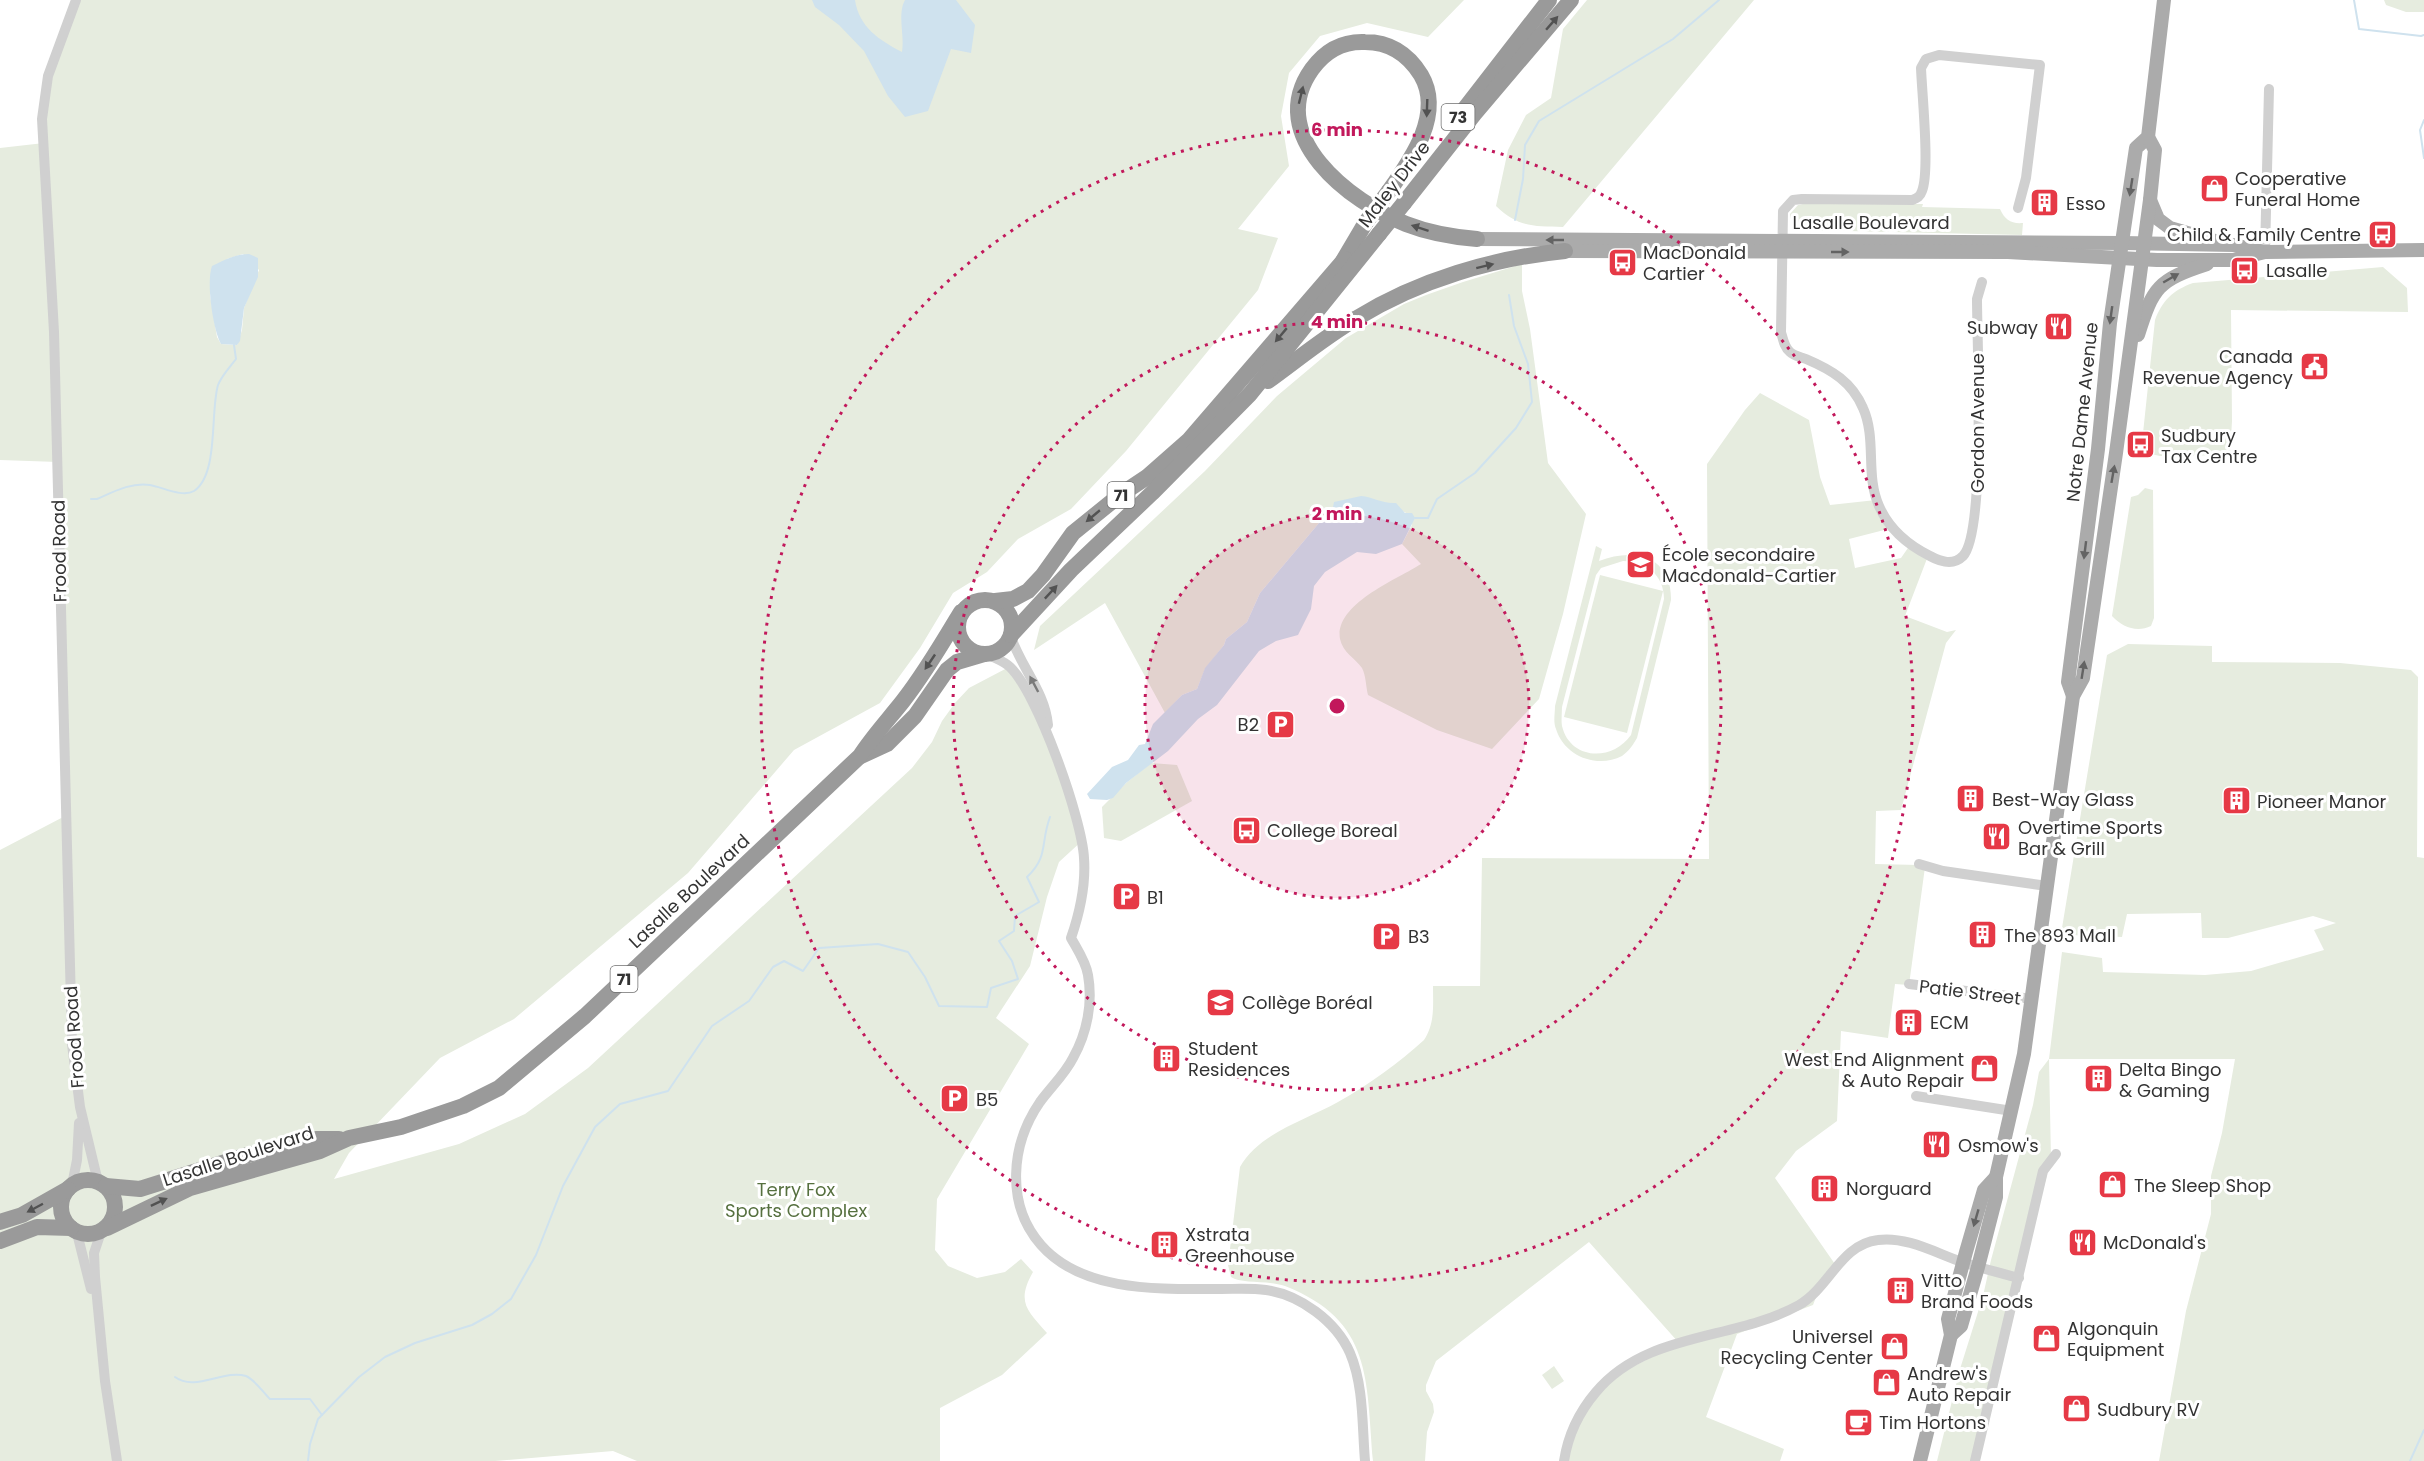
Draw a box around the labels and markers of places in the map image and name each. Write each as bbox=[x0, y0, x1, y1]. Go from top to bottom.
place label: Cooperative Funeral Home bbox=[2235, 166, 2360, 212]
shop icon: Cooperative Funeral Home bbox=[2198, 172, 2230, 204]
building icon: Esso bbox=[2029, 187, 2061, 219]
place label: Esso bbox=[2066, 191, 2106, 216]
bus stop icon: Child & Family Centre bbox=[2366, 218, 2398, 250]
place label: Child & Family Centre bbox=[2167, 222, 2361, 247]
place label: MacDonald Cartier bbox=[1643, 240, 1746, 286]
bus stop icon: MacDonald Cartier bbox=[1606, 246, 1638, 278]
bus stop icon: Lasalle bbox=[2229, 254, 2261, 286]
place label: Lasalle bbox=[2266, 258, 2328, 283]
restaurant icon: Subway bbox=[2043, 311, 2075, 343]
place label: Subway bbox=[1967, 315, 2038, 340]
place label: Canada Revenue Agency bbox=[2143, 344, 2293, 390]
public building icon: Canada Revenue Agency bbox=[2298, 350, 2330, 382]
place label: Sudbury Tax Centre bbox=[2161, 423, 2257, 469]
bus stop icon: Sudbury Tax Centre bbox=[2124, 429, 2156, 461]
place label: École secondaire Macdonald-Cartier bbox=[1662, 542, 1836, 588]
school or university icon: École secondaire Macdonald-Cartier bbox=[1625, 548, 1657, 580]
centre of rings bbox=[1327, 696, 1347, 716]
parking icon: B2 bbox=[1264, 708, 1296, 740]
place label: B2 bbox=[1238, 712, 1259, 737]
building icon: Best-Way Glass bbox=[1955, 783, 1987, 815]
building icon: Pioneer Manor bbox=[2220, 785, 2252, 817]
place label: Best-Way Glass bbox=[1992, 787, 2134, 812]
place label: Pioneer Manor bbox=[2257, 789, 2386, 814]
bus stop icon: College Boreal bbox=[1230, 814, 1262, 846]
place label: Overtime Sports Bar & Grill bbox=[2018, 815, 2163, 861]
place label: College Boreal bbox=[1267, 818, 1398, 843]
restaurant icon: Overtime Sports Bar & Grill bbox=[1981, 821, 2013, 853]
parking icon: B1 bbox=[1110, 881, 1142, 913]
place label: B1 bbox=[1147, 885, 1164, 910]
building icon: The 893 Mall bbox=[1967, 919, 1999, 951]
parking icon: B3 bbox=[1371, 920, 1403, 952]
place label: The 893 Mall bbox=[2004, 923, 2116, 948]
place label: B3 bbox=[1408, 924, 1430, 949]
school or university icon: Collège Boréal bbox=[1205, 986, 1237, 1018]
place label: Collège Boréal bbox=[1242, 990, 1373, 1015]
building icon: ECM bbox=[1893, 1006, 1925, 1038]
place label: ECM bbox=[1930, 1010, 1969, 1035]
place label: Student Residences bbox=[1188, 1036, 1290, 1082]
building icon: Student Residences bbox=[1151, 1042, 1183, 1074]
place label: West End Alignment & Auto Repair bbox=[1784, 1047, 1964, 1093]
shop icon: West End Alignment & Auto Repair bbox=[1969, 1053, 2001, 1085]
place label: Delta Bingo & Gaming bbox=[2119, 1057, 2222, 1103]
building icon: Delta Bingo & Gaming bbox=[2082, 1063, 2114, 1095]
parking icon: B5 bbox=[939, 1083, 971, 1115]
place label: B5 bbox=[976, 1087, 998, 1112]
restaurant icon: Osmow's bbox=[1921, 1129, 1953, 1161]
place label: Osmow's bbox=[1958, 1133, 2039, 1158]
shop icon: The Sleep Shop bbox=[2097, 1169, 2129, 1201]
building icon: Norguard bbox=[1809, 1172, 1841, 1204]
place label: The Sleep Shop bbox=[2134, 1173, 2271, 1198]
place label: Norguard bbox=[1846, 1176, 1932, 1201]
place label: Xstrata Greenhouse bbox=[1185, 1222, 1295, 1268]
restaurant icon: McDonald's bbox=[2066, 1226, 2098, 1258]
building icon: Xstrata Greenhouse bbox=[1148, 1228, 1180, 1260]
place label: McDonald's bbox=[2103, 1230, 2206, 1255]
place label: Vitto Brand Foods bbox=[1921, 1268, 2033, 1314]
building icon: Vitto Brand Foods bbox=[1884, 1274, 1916, 1306]
place label: Algonquin Equipment bbox=[2067, 1316, 2164, 1362]
shop icon: Algonquin Equipment bbox=[2030, 1322, 2062, 1354]
place label: Universel Recycling Center bbox=[1721, 1324, 1873, 1370]
shop icon: Universel Recycling Center bbox=[1878, 1330, 1910, 1362]
place label: Andrew's Auto Repair bbox=[1907, 1361, 2011, 1407]
shop icon: Andrew's Auto Repair bbox=[1870, 1367, 1902, 1399]
shop icon: Sudbury RV bbox=[2060, 1393, 2092, 1425]
place label: Sudbury RV bbox=[2097, 1397, 2200, 1422]
cafe icon: Tim Hortons bbox=[1842, 1406, 1874, 1438]
place label: Tim Hortons bbox=[1879, 1410, 1986, 1435]

